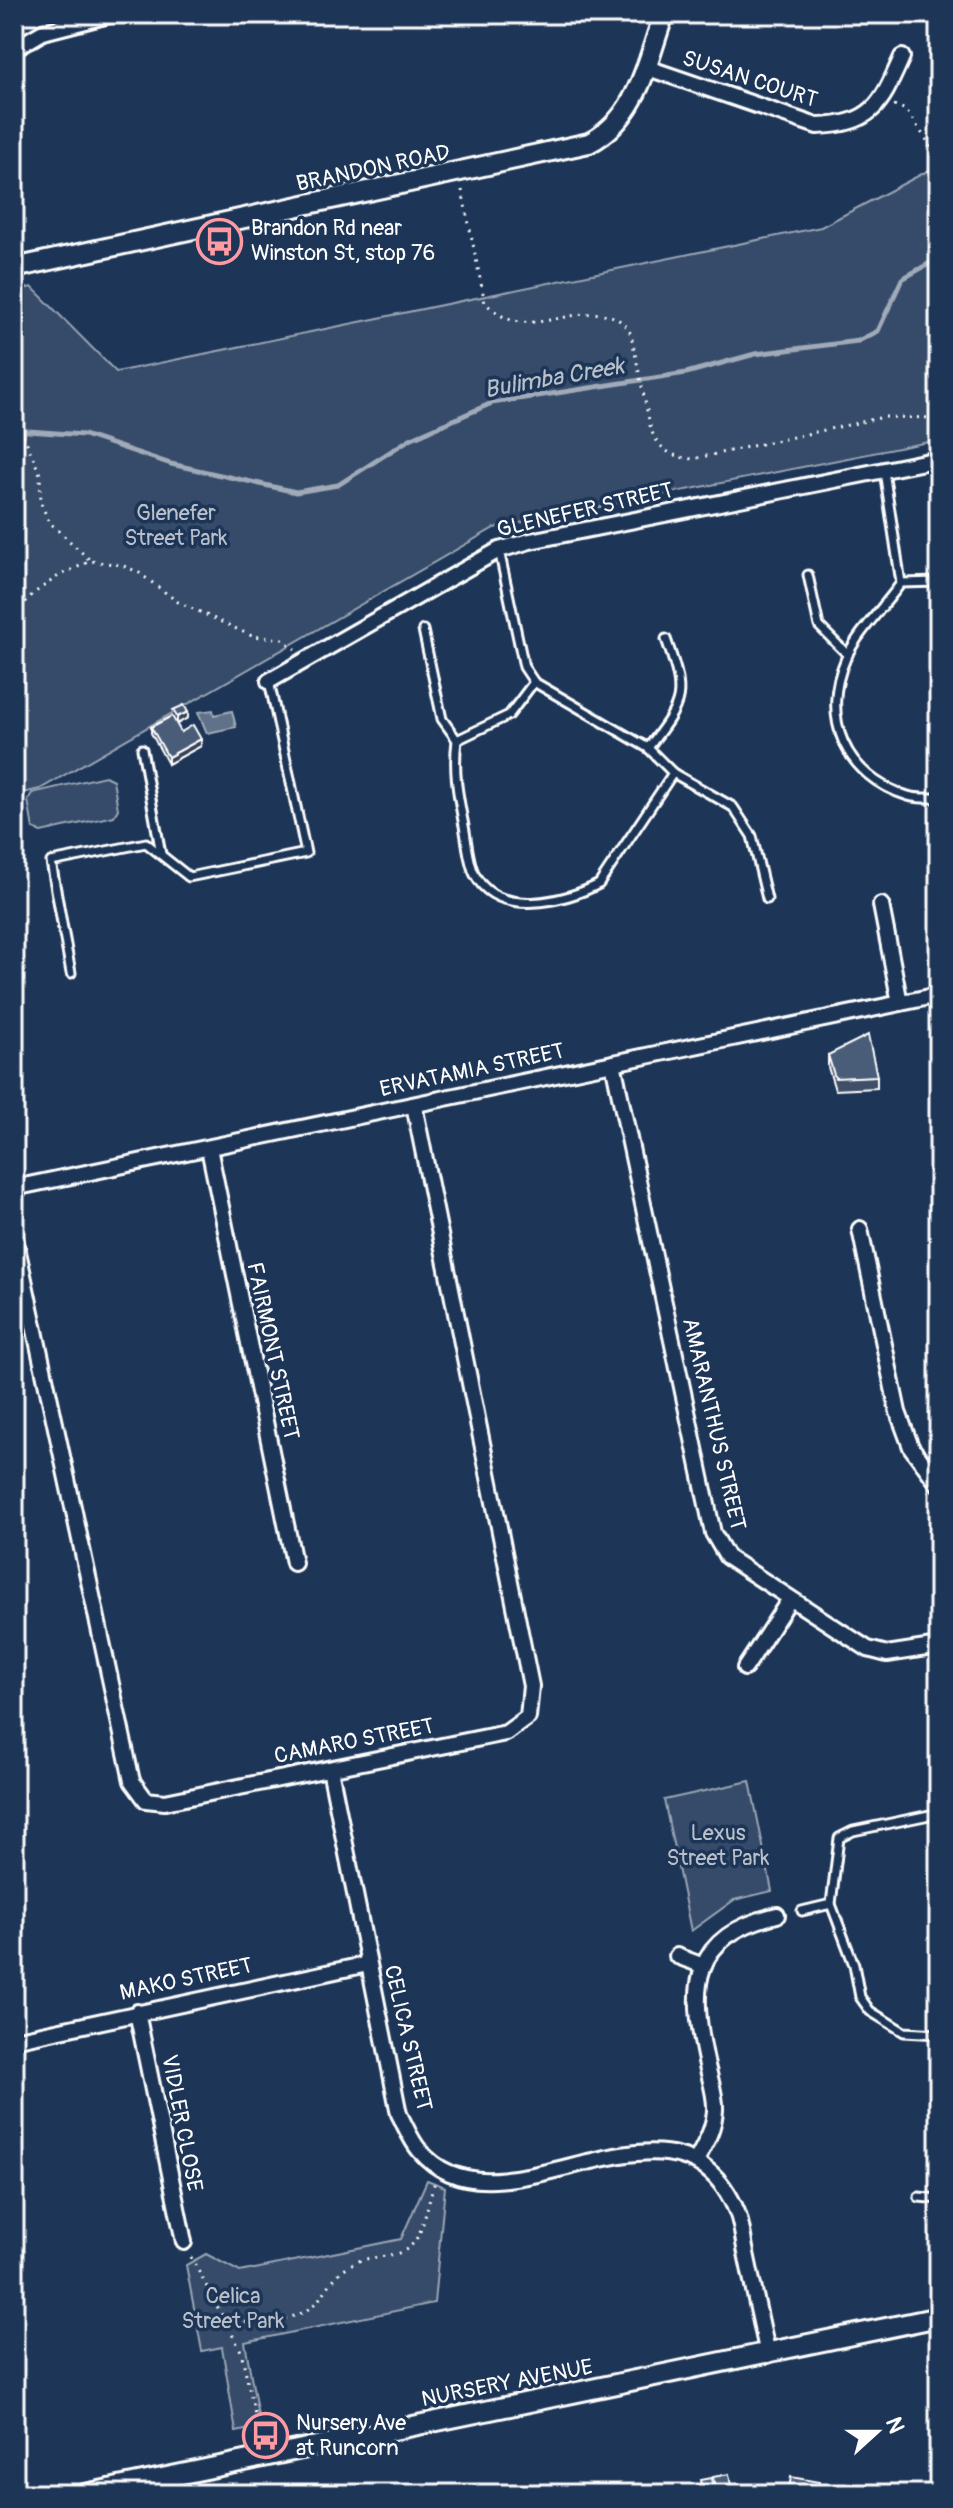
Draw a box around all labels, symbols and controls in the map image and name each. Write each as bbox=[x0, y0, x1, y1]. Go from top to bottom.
street label: SUSAN COURT bbox=[679, 44, 821, 114]
street label: BRANDON ROAD bbox=[294, 138, 452, 198]
place label: Brandon Rd near Winston St, stop 76 bbox=[251, 214, 435, 267]
bus stop icon: Brandon Rd near Winston St, stop 76 bbox=[196, 217, 244, 265]
water label: Bulimba Creek bbox=[482, 351, 628, 405]
street label: GLENEFER STREET bbox=[494, 476, 676, 544]
park label: Glenefer Street Park bbox=[125, 499, 227, 552]
street label: ERVATAMIA STREET bbox=[377, 1037, 567, 1103]
street label: FAIRMONT STREET bbox=[240, 1260, 306, 1442]
street label: AMARANTHUS STREET bbox=[676, 1315, 752, 1533]
street label: CAMARO STREET bbox=[272, 1712, 436, 1770]
park label: Lexus Street Park bbox=[667, 1819, 769, 1872]
street label: MAKO STREET bbox=[117, 1951, 255, 2007]
street label: CELICA STREET bbox=[378, 1962, 438, 2114]
street label: VIDLER CLOSE bbox=[155, 2052, 209, 2194]
park label: Celica Street Park bbox=[182, 2282, 284, 2335]
street label: NURSERY AVENUE bbox=[419, 2353, 595, 2413]
north arrow bbox=[837, 2392, 917, 2472]
place label: Nursery Ave at Runcorn bbox=[296, 2409, 406, 2462]
bus stop icon: Nursery Ave at Runcorn bbox=[241, 2412, 289, 2460]
text: N bbox=[879, 2413, 911, 2437]

